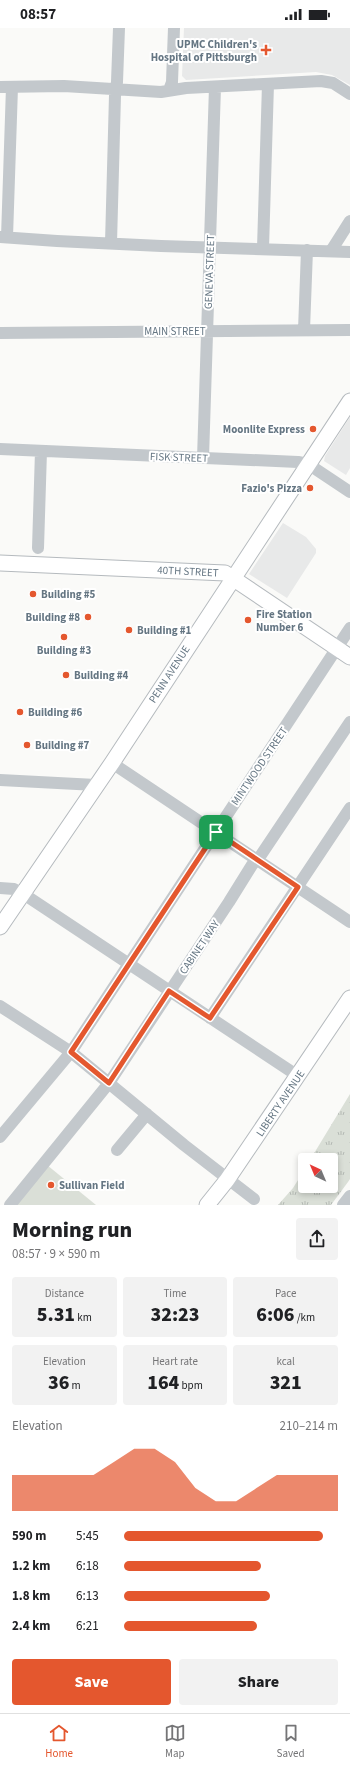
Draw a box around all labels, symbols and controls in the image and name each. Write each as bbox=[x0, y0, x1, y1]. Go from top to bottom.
text: 08:57 bbox=[20, 4, 56, 25]
place label: UPMC Children's Hospital of Pittsburgh bbox=[151, 37, 257, 65]
marker: UPMC Children's Hospital of Pittsburgh bbox=[260, 44, 272, 56]
street label: GENEVA STREET bbox=[201, 234, 218, 309]
street label: MAIN STREET bbox=[144, 324, 206, 339]
place label: Moonlite Express bbox=[223, 422, 305, 437]
marker: Moonlite Express bbox=[308, 424, 318, 434]
street label: FISK STREET bbox=[150, 449, 208, 466]
place label: Fazio's Pizza bbox=[241, 481, 302, 496]
marker: Fazio's Pizza bbox=[305, 483, 315, 493]
street label: 40TH STREET bbox=[157, 562, 219, 581]
place label: Building #5 bbox=[41, 587, 96, 602]
marker: Building #5 bbox=[28, 589, 38, 599]
place label: Fire Station Number 6 bbox=[256, 607, 312, 635]
place label: Building #8 bbox=[26, 610, 80, 625]
marker: Building #8 bbox=[83, 612, 93, 622]
marker: Fire Station Number 6 bbox=[243, 615, 253, 625]
place label: Building #1 bbox=[137, 623, 192, 638]
marker: Building #1 bbox=[124, 625, 134, 635]
marker: Building #3 bbox=[59, 632, 69, 642]
street label: PENN AVENUE bbox=[145, 642, 194, 706]
place label: Building #3 bbox=[37, 643, 91, 658]
place label: Building #4 bbox=[74, 668, 129, 683]
marker: Building #4 bbox=[61, 670, 71, 680]
place label: Building #6 bbox=[28, 705, 83, 720]
marker: Building #6 bbox=[15, 707, 25, 717]
street label: MINTWOOD STREET bbox=[228, 724, 291, 808]
place label: Building #7 bbox=[35, 738, 90, 753]
marker: Building #7 bbox=[22, 740, 32, 750]
pin bbox=[199, 815, 233, 849]
icon: arrive bbox=[205, 821, 227, 843]
street label: CABINET WAY bbox=[176, 917, 223, 977]
street label: LIBERTY AVENUE bbox=[253, 1067, 308, 1139]
north arrow bbox=[298, 1153, 338, 1193]
map controls bbox=[298, 1153, 338, 1193]
place label: Sullivan Field bbox=[59, 1178, 124, 1193]
marker: Sullivan Field bbox=[46, 1180, 56, 1190]
text: Morning run bbox=[12, 1214, 132, 1246]
button: share bbox=[296, 1218, 338, 1260]
text: 08:57 · 9 × 590 m bbox=[12, 1245, 100, 1263]
text: Distance bbox=[45, 1286, 84, 1301]
text: Time bbox=[163, 1286, 187, 1301]
text: Pace bbox=[275, 1286, 296, 1301]
text: 5.31 bbox=[37, 1301, 75, 1329]
text: 32:23 bbox=[151, 1301, 199, 1329]
text: 6:06 bbox=[256, 1301, 294, 1329]
text: km bbox=[75, 1310, 92, 1325]
text: /km bbox=[294, 1310, 315, 1325]
text: Elevation bbox=[43, 1354, 86, 1369]
text: Heart rate bbox=[152, 1354, 198, 1369]
text: kcal bbox=[276, 1354, 295, 1369]
text: 36 bbox=[48, 1369, 69, 1397]
text: 164 bbox=[147, 1369, 179, 1397]
text: 321 bbox=[270, 1369, 302, 1397]
text: m bbox=[69, 1378, 81, 1393]
text: bpm bbox=[179, 1378, 203, 1393]
text: Elevation bbox=[12, 1417, 63, 1435]
text: 210–214 m bbox=[280, 1417, 338, 1435]
text: 590 m bbox=[12, 1527, 46, 1545]
text: 5:45 bbox=[76, 1527, 99, 1545]
text: 1.2 km bbox=[12, 1557, 51, 1575]
text: 6:18 bbox=[76, 1557, 99, 1575]
text: 1.8 km bbox=[12, 1587, 51, 1605]
text: 6:13 bbox=[76, 1587, 99, 1605]
text: 2.4 km bbox=[12, 1617, 51, 1635]
text: 6:21 bbox=[76, 1617, 99, 1635]
button: Save bbox=[12, 1659, 171, 1705]
button: Share bbox=[179, 1659, 338, 1705]
tab: Home bbox=[45, 1722, 73, 1761]
tab: Map bbox=[164, 1722, 186, 1761]
tab: Saved bbox=[277, 1722, 305, 1761]

